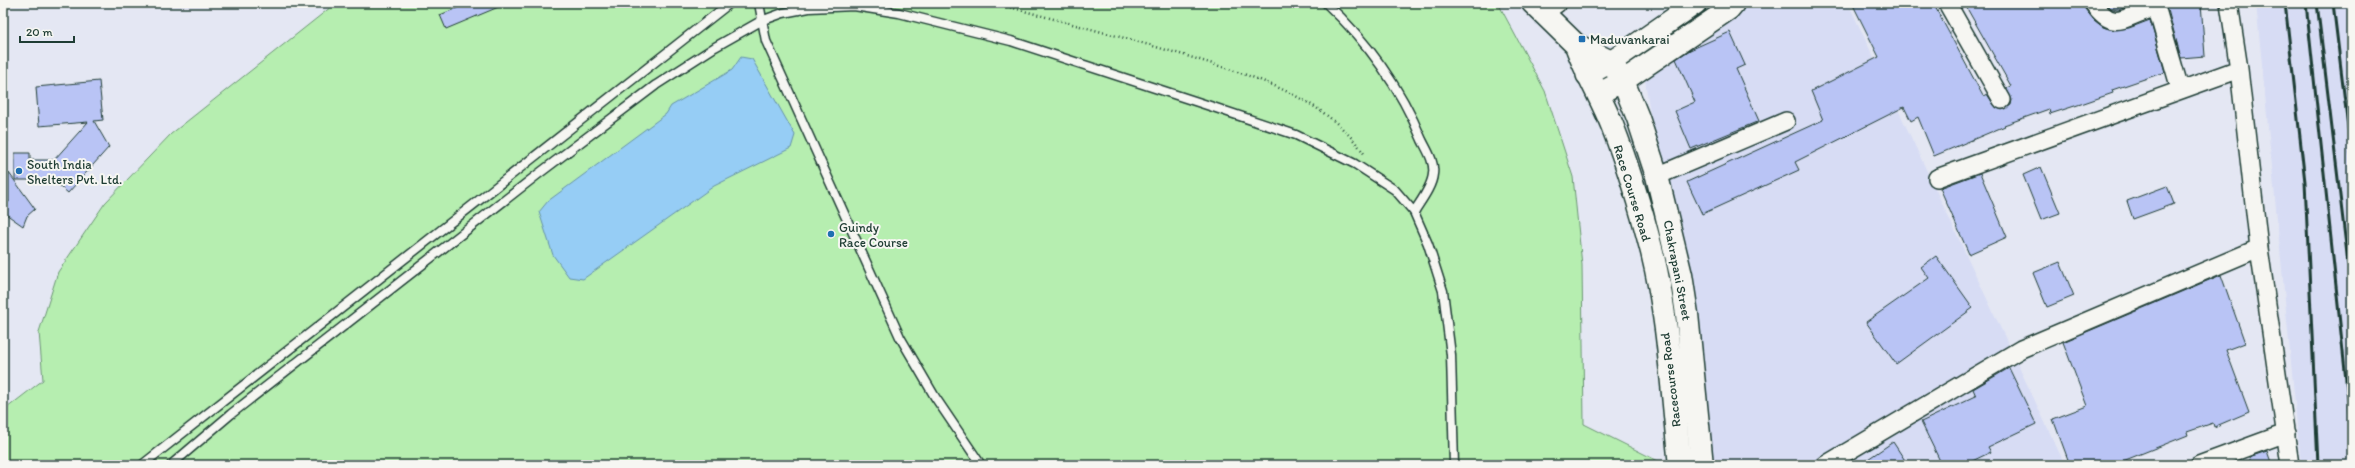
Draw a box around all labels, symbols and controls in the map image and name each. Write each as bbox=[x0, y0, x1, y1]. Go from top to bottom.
scale bar bbox=[20, 18, 74, 44]
text: 20 m bbox=[26, 25, 53, 39]
place label: Maduvankarai bbox=[1590, 32, 1670, 47]
marker: Maduvankarai bbox=[1577, 34, 1587, 44]
street label: Race Course Road bbox=[1611, 143, 1654, 243]
place label: South India Shelters Pvt. Ltd. bbox=[27, 157, 122, 187]
marker: South India Shelters Pvt. Ltd. bbox=[14, 166, 24, 176]
street label: Chakrapani Street bbox=[1660, 219, 1695, 322]
place label: Guindy Race Course bbox=[839, 220, 908, 250]
marker: Guindy Race Course bbox=[826, 229, 836, 239]
street label: Racecourse Road bbox=[1657, 332, 1684, 428]

